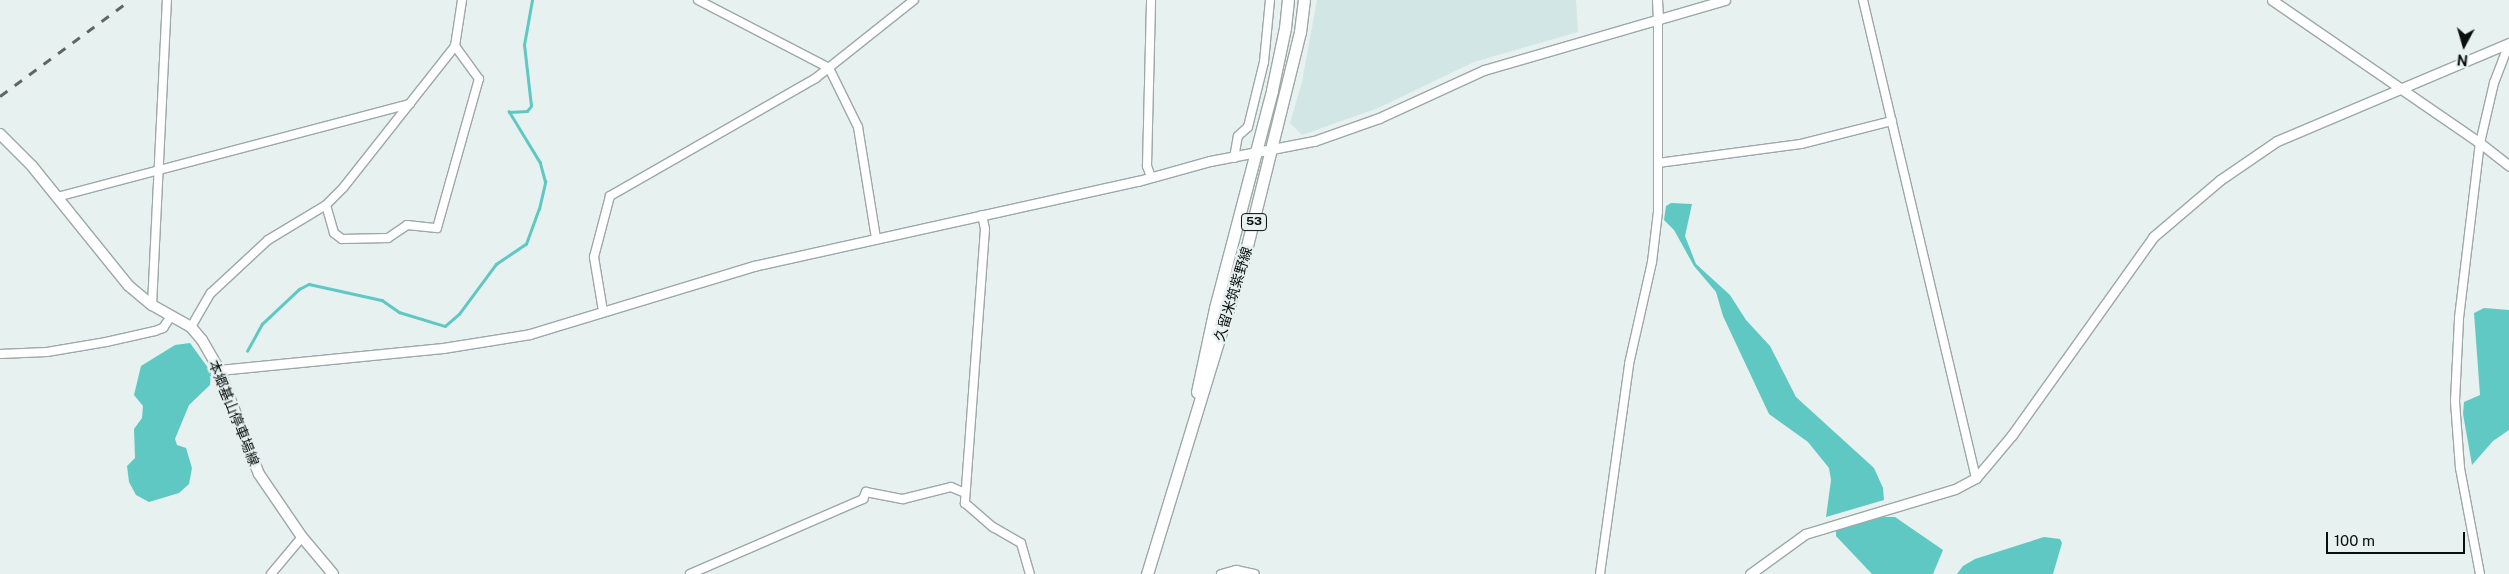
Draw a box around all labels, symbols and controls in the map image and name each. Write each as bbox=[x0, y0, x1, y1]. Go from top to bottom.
north arrow bbox=[2439, 20, 2489, 70]
text: N bbox=[2456, 51, 2469, 68]
road number: 53 bbox=[1240, 212, 1268, 232]
street label: 久留米筑紫野線 bbox=[1211, 245, 1255, 343]
street label: 本郷基山停車場線 bbox=[205, 358, 263, 468]
scale bar bbox=[2329, 522, 2468, 554]
text: 100 m bbox=[2334, 532, 2375, 549]

